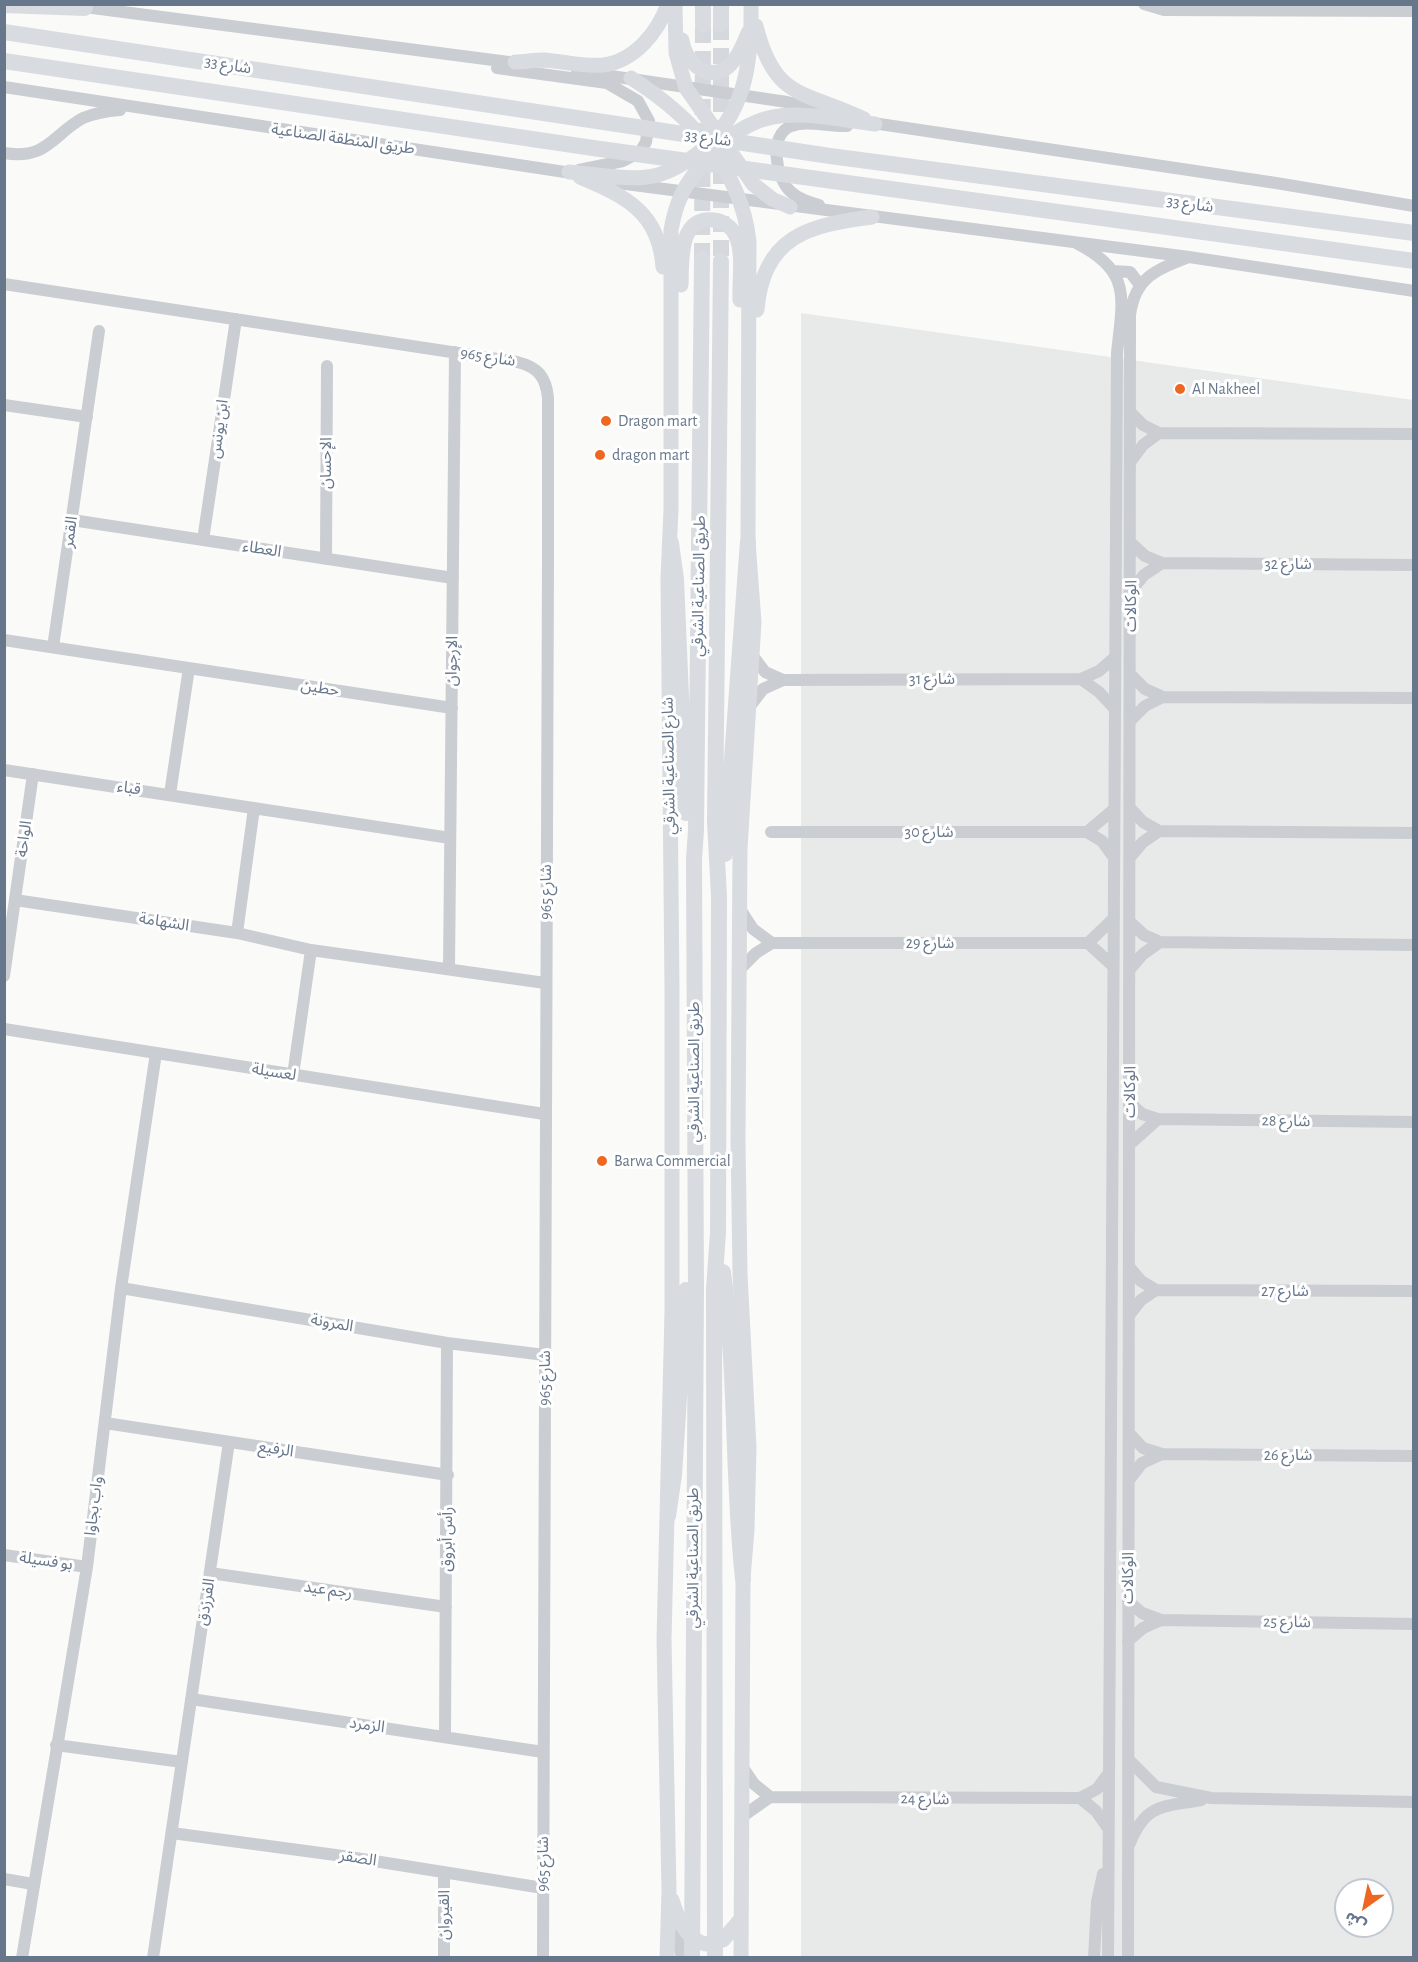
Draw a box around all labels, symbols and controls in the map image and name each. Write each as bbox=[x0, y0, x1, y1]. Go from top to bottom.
street label: شارع 33 bbox=[203, 52, 253, 78]
street label: طريق المنطقة الصناعية bbox=[270, 119, 416, 159]
street label: شارع 33 bbox=[683, 125, 733, 151]
street label: شارع 33 bbox=[1165, 191, 1215, 217]
street label: شارع 965 bbox=[459, 343, 517, 371]
place label: Al Nakheel bbox=[1192, 379, 1260, 399]
marker: Al Nakheel bbox=[1173, 382, 1187, 396]
street label: ابن يونس bbox=[205, 398, 233, 460]
place label: Dragon mart bbox=[618, 411, 697, 431]
marker: Dragon mart bbox=[599, 414, 613, 428]
street label: الإحسان bbox=[316, 437, 336, 489]
place label: dragon mart bbox=[612, 445, 689, 465]
marker: dragon mart bbox=[593, 448, 607, 462]
street label: القمر bbox=[58, 515, 82, 549]
street label: طريق الصناعية الشرقي bbox=[688, 515, 710, 657]
street label: العطاء bbox=[241, 536, 283, 562]
street label: شارع 32 bbox=[1264, 554, 1312, 574]
street label: الوكالات bbox=[1121, 580, 1141, 632]
street label: الإرجوان bbox=[442, 636, 462, 686]
street label: شارع 31 bbox=[909, 669, 955, 689]
street label: حطين bbox=[300, 676, 340, 700]
street label: شارع الصناعية الشرقي bbox=[658, 697, 680, 835]
street label: قباء bbox=[116, 777, 142, 799]
street label: الواحة bbox=[12, 820, 36, 858]
street label: شارع 30 bbox=[905, 822, 953, 842]
street label: شارع 965 bbox=[536, 864, 556, 920]
street label: الشهامة bbox=[138, 909, 190, 935]
street label: شارع 29 bbox=[906, 933, 954, 953]
street label: طريق الصناعية الشرقي bbox=[684, 1001, 704, 1143]
street label: لعسيلة bbox=[250, 1059, 298, 1085]
street label: الوكالات bbox=[1120, 1066, 1140, 1118]
street label: شارع 28 bbox=[1261, 1111, 1311, 1131]
place label: Barwa Commercial bbox=[614, 1151, 731, 1171]
marker: Barwa Commercial bbox=[595, 1154, 609, 1168]
street label: شارع 27 bbox=[1261, 1281, 1309, 1301]
street label: المرونة bbox=[309, 1310, 355, 1336]
street label: شارع 965 bbox=[535, 1350, 555, 1406]
street label: الرفيع bbox=[257, 1437, 295, 1461]
street label: شارع 26 bbox=[1264, 1445, 1312, 1465]
street label: واب بجاوا bbox=[81, 1475, 107, 1537]
street label: طريق الصناعية الشرقي bbox=[683, 1487, 703, 1629]
street label: رأس أبروق bbox=[437, 1506, 457, 1572]
street label: بو فسيلة bbox=[18, 1548, 74, 1574]
street label: الوكالات bbox=[1118, 1552, 1138, 1604]
street label: الفرزدق bbox=[193, 1577, 219, 1627]
street label: رجم عيد bbox=[302, 1577, 354, 1603]
street label: شارع 25 bbox=[1263, 1612, 1311, 1632]
street label: الزمرد bbox=[348, 1713, 386, 1737]
street label: شارع 24 bbox=[900, 1789, 950, 1809]
street label: شارع 965 bbox=[533, 1836, 553, 1892]
street label: الصقر bbox=[338, 1846, 378, 1870]
north arrow bbox=[1334, 1878, 1394, 1938]
street label: القيروان bbox=[434, 1890, 454, 1940]
text: ش bbox=[1342, 1909, 1369, 1934]

